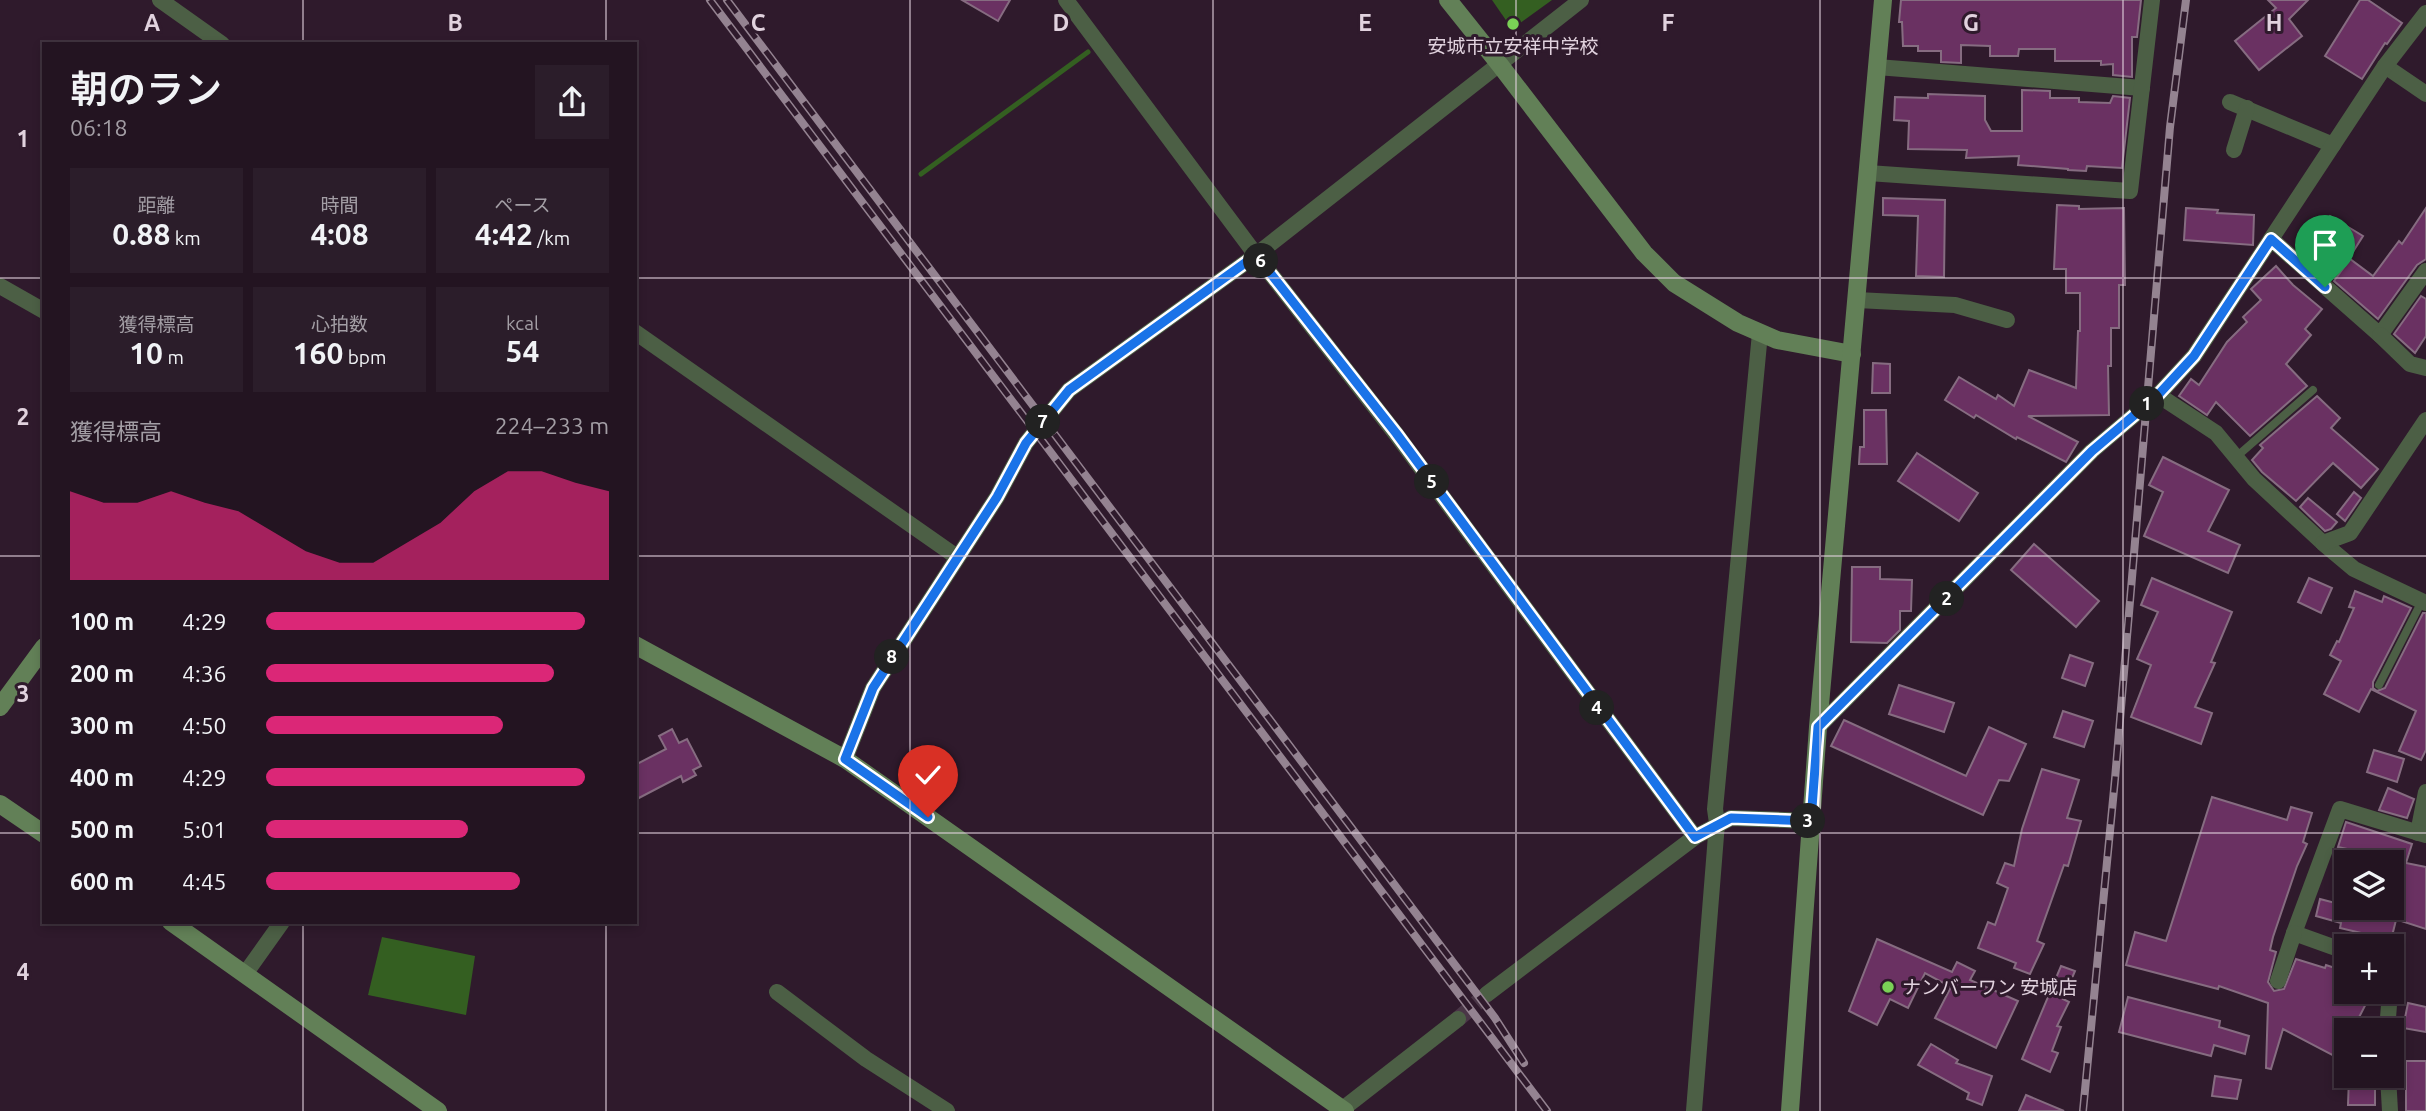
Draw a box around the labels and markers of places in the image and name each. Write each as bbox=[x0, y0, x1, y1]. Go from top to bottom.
marker: 安城市立安祥中学校 bbox=[1505, 16, 1521, 32]
place label: 安城市立安祥中学校 bbox=[1427, 35, 1599, 57]
pin bbox=[2295, 215, 2355, 287]
pin: 6 bbox=[1244, 244, 1278, 278]
pin: 1 bbox=[2130, 386, 2164, 422]
pin: 7 bbox=[1026, 404, 1060, 440]
pin: 5 bbox=[1414, 464, 1450, 500]
pin: 2 bbox=[1930, 582, 1965, 616]
pin: 8 bbox=[874, 640, 910, 674]
pin: 4 bbox=[1580, 690, 1614, 726]
pin bbox=[898, 745, 958, 817]
pin: 3 bbox=[1790, 804, 1826, 838]
place label: ナンバーワン 安城店 bbox=[1902, 976, 2077, 998]
marker: ナンバーワン 安城店 bbox=[1880, 979, 1896, 995]

